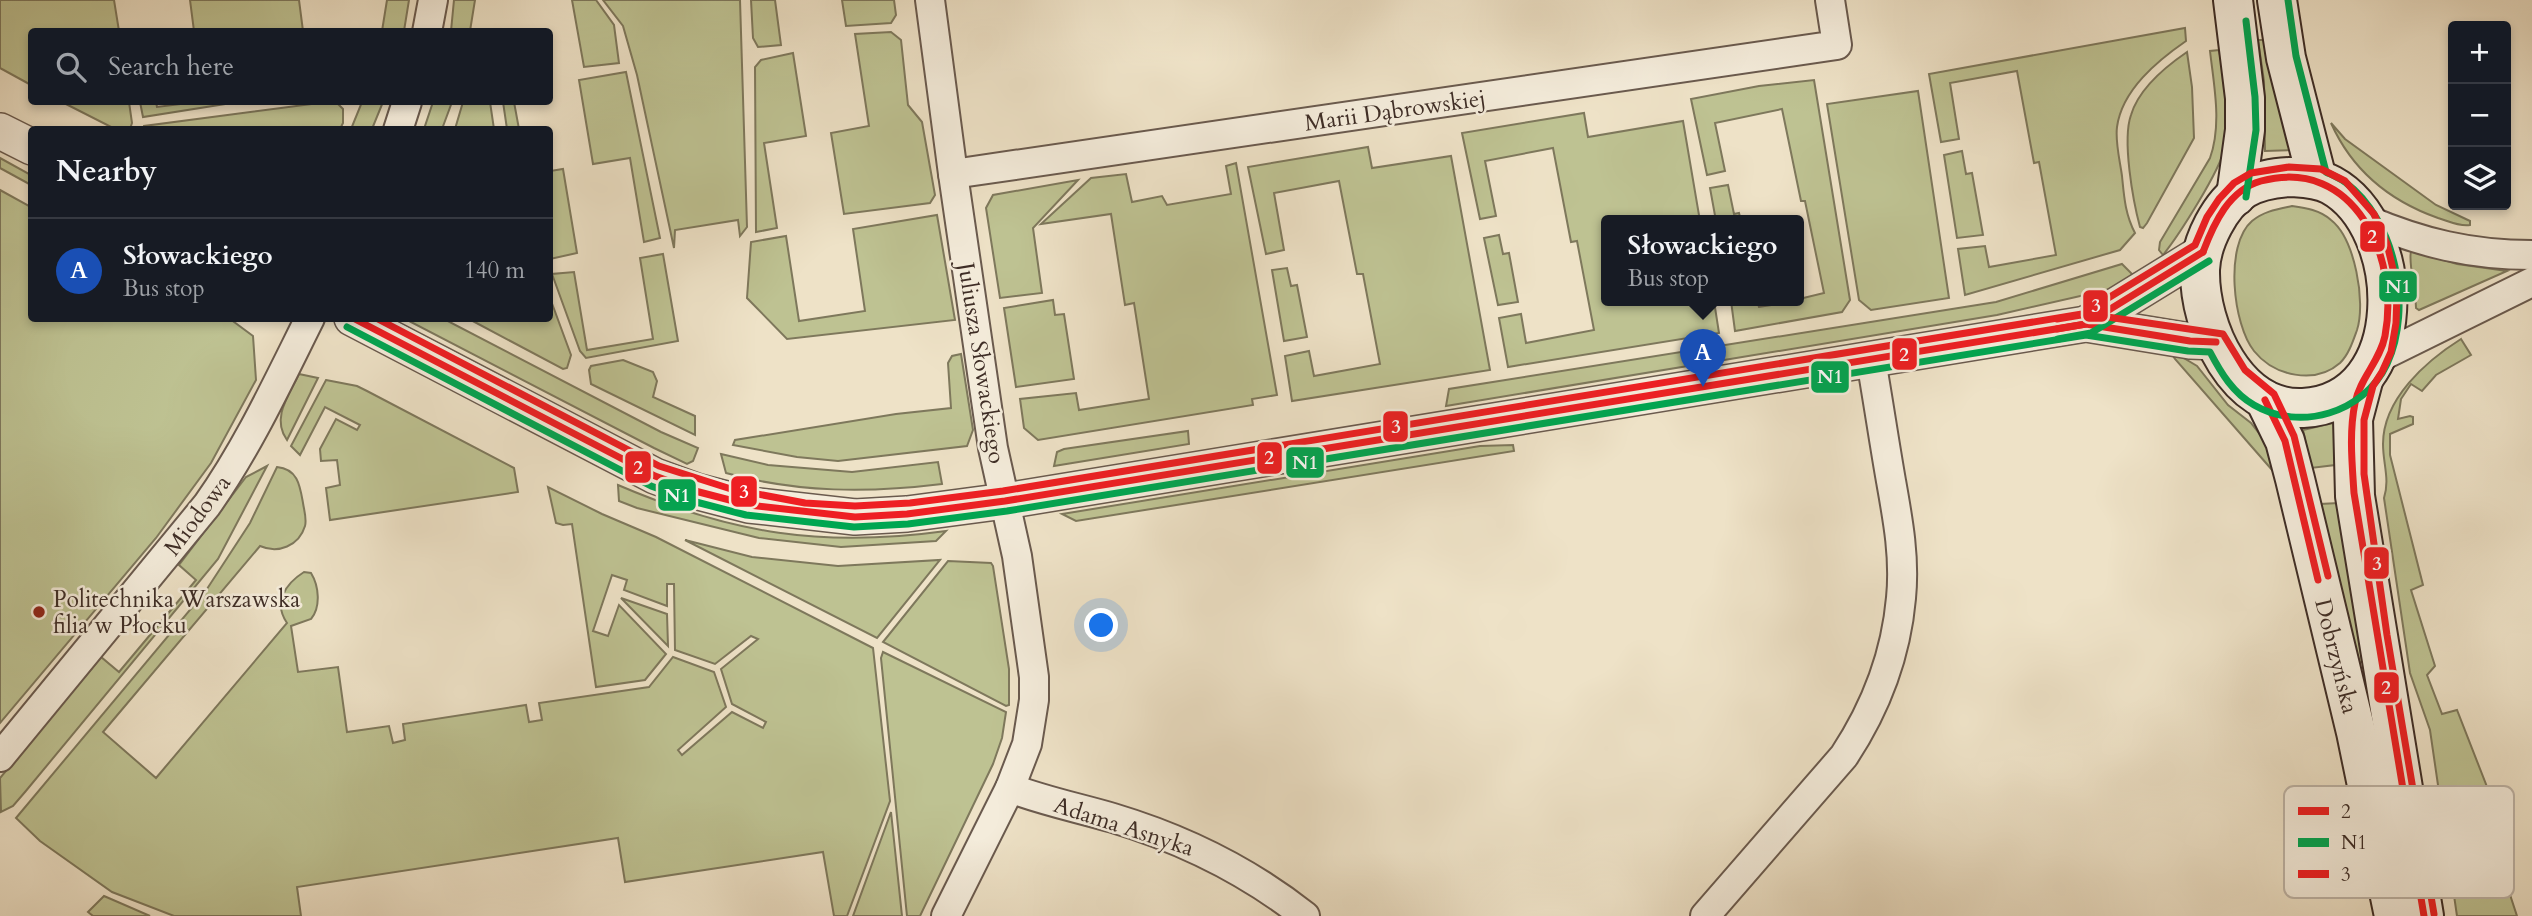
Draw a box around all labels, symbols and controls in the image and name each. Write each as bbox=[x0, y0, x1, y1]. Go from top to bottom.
map controls bbox=[2448, 21, 2511, 210]
button: + bbox=[2448, 21, 2511, 84]
search box bbox=[28, 28, 553, 105]
icon: search bbox=[52, 48, 90, 86]
text: Search here bbox=[108, 49, 234, 84]
street label: Marii Dąbrowskiej bbox=[1303, 82, 1488, 139]
button: − bbox=[2448, 84, 2511, 147]
button: layers bbox=[2448, 147, 2511, 210]
text: Nearby bbox=[56, 151, 157, 192]
popup bbox=[1601, 215, 1804, 306]
line badge: 2 bbox=[2359, 220, 2386, 253]
text: 2 bbox=[2367, 224, 2377, 250]
text: Słowackiego bbox=[1628, 228, 1777, 263]
text: Słowackiego bbox=[123, 238, 273, 273]
text: A bbox=[70, 255, 88, 286]
text: 140 m bbox=[464, 255, 525, 286]
street label: Juliusza Słowackiego bbox=[950, 257, 1013, 466]
text: Bus stop bbox=[1628, 263, 1709, 294]
line badge: N1 bbox=[2378, 270, 2418, 303]
text: Bus stop bbox=[123, 273, 205, 304]
text: N1 bbox=[2385, 274, 2411, 300]
line badge: 3 bbox=[2082, 289, 2109, 323]
text: 3 bbox=[2091, 293, 2101, 319]
pin: A bbox=[1680, 329, 1726, 387]
line badge: 2 bbox=[1891, 337, 1918, 371]
text: 2 bbox=[1899, 342, 1909, 368]
line badge: N1 bbox=[1810, 360, 1850, 394]
text: N1 bbox=[1817, 364, 1843, 390]
line badge: 3 bbox=[1382, 410, 1409, 443]
text: 3 bbox=[1391, 414, 1401, 440]
line badge: 2 bbox=[1256, 441, 1283, 475]
text: 2 bbox=[1264, 445, 1274, 471]
line badge: N1 bbox=[1285, 446, 1325, 479]
line badge: 2 bbox=[624, 450, 652, 484]
text: N1 bbox=[1292, 450, 1318, 476]
text: 2 bbox=[633, 455, 643, 481]
street label: Miodowa bbox=[157, 469, 238, 562]
line badge: 3 bbox=[730, 475, 758, 508]
line badge: N1 bbox=[657, 478, 697, 512]
text: 3 bbox=[739, 479, 749, 505]
text: N1 bbox=[664, 483, 690, 509]
line badge: 3 bbox=[2363, 546, 2390, 580]
text: 3 bbox=[2372, 551, 2382, 577]
place label: Politechnika Warszawska filia w Płocku bbox=[53, 584, 300, 641]
street label: Dobrzyńska bbox=[2307, 595, 2366, 717]
marker: Politechnika Warszawska filia w Płocku bbox=[31, 604, 47, 620]
your location bbox=[1084, 608, 1118, 642]
line badge: 2 bbox=[2373, 671, 2400, 704]
text: 2 bbox=[2381, 675, 2391, 701]
legend bbox=[2284, 786, 2514, 898]
street label: Adama Asnyka bbox=[1050, 789, 1198, 864]
text: 2 bbox=[2341, 799, 2351, 825]
text: N1 bbox=[2341, 830, 2367, 856]
text: 3 bbox=[2341, 862, 2351, 888]

